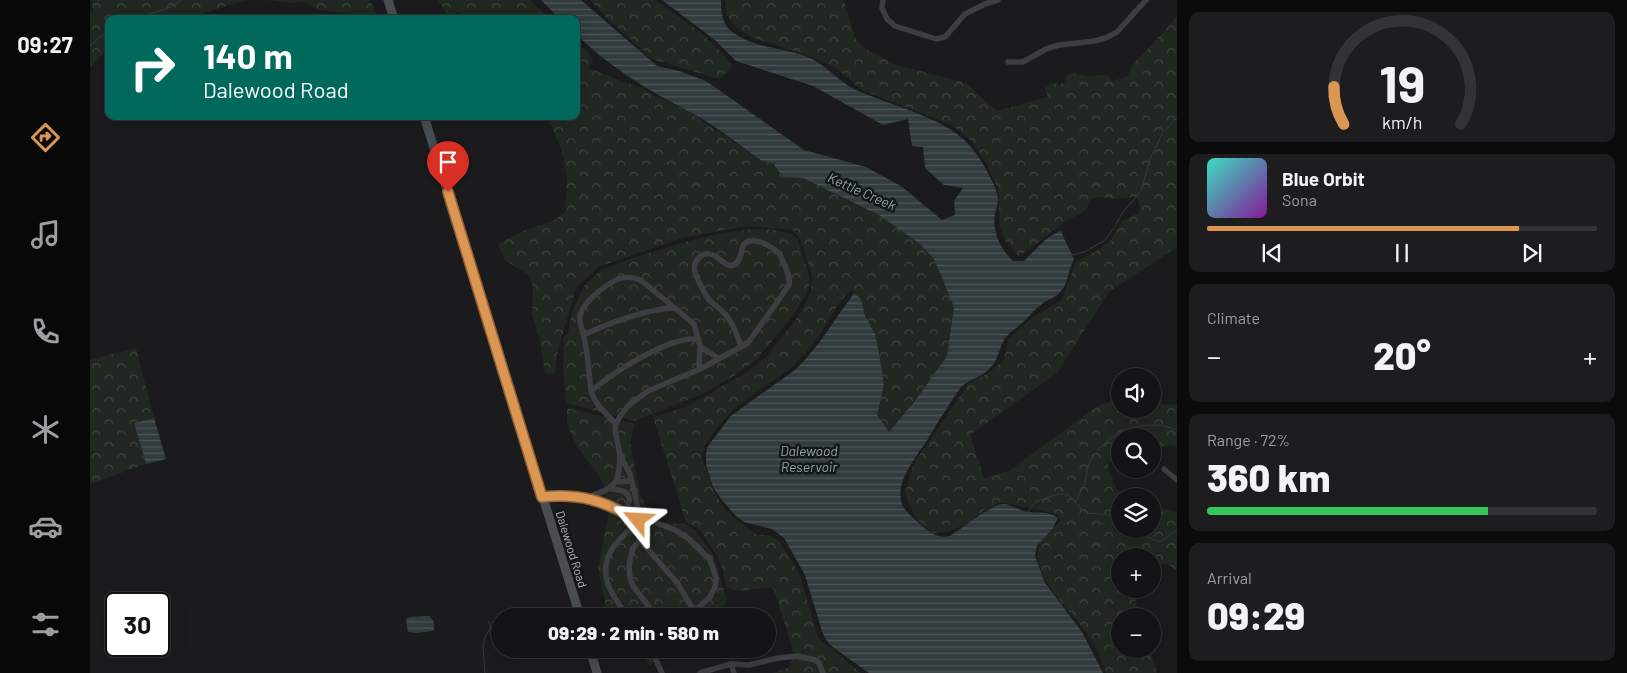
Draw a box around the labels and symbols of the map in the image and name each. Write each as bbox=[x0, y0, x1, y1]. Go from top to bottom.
pin bbox=[427, 141, 469, 192]
water label: Kettle Creek bbox=[825, 168, 899, 214]
water label: Dalewood Reservoir bbox=[780, 442, 838, 475]
position arrow bbox=[611, 493, 663, 545]
street label: Dalewood Road bbox=[554, 509, 590, 589]
speed limit sign: 30 bbox=[105, 592, 170, 657]

